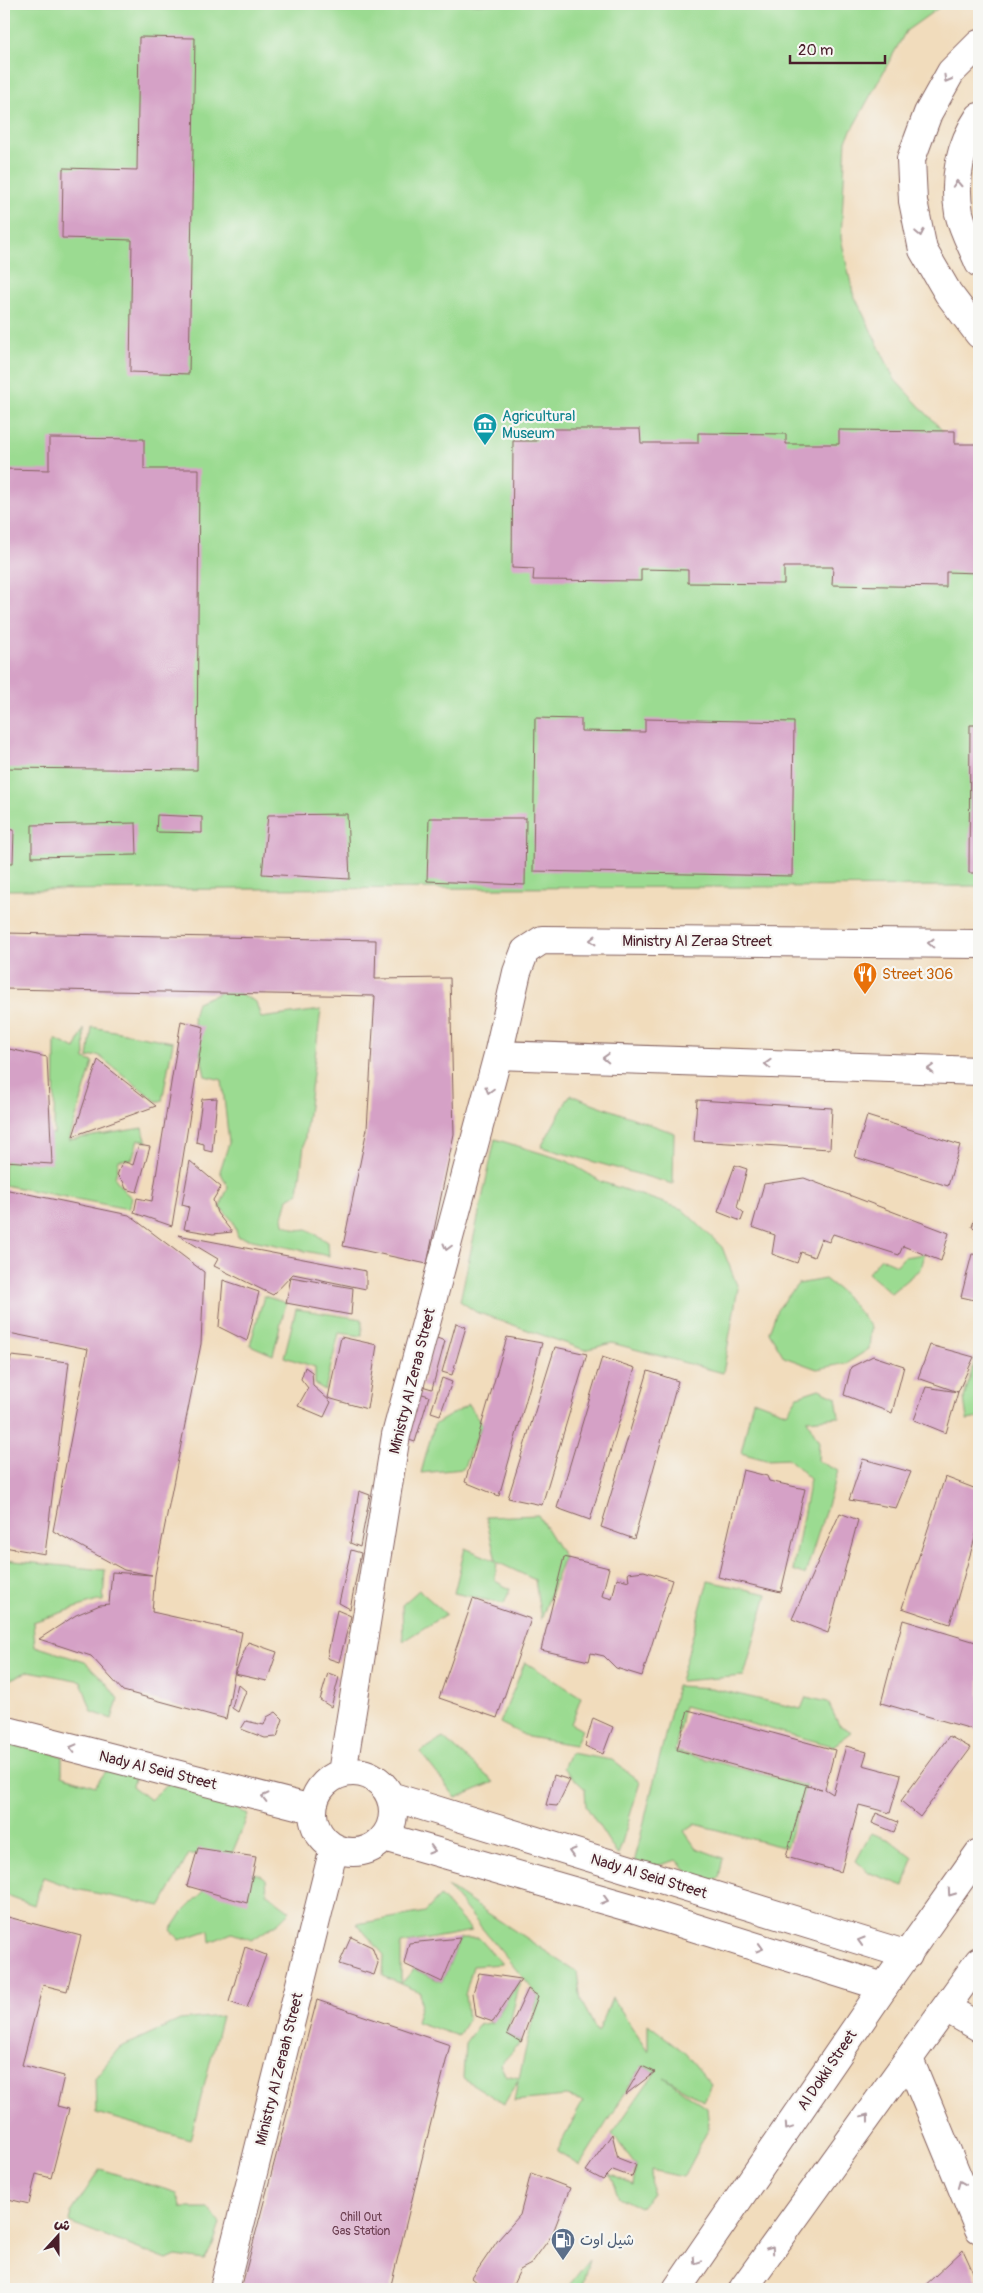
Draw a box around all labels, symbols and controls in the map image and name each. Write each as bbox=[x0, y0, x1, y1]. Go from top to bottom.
scale bar bbox=[790, 32, 886, 64]
text: 20 m bbox=[798, 41, 833, 60]
one-way arrow bbox=[943, 74, 953, 83]
one-way arrow bbox=[952, 179, 963, 187]
one-way arrow bbox=[914, 229, 924, 238]
place label: Agricultural Museum bbox=[502, 407, 576, 443]
museum icon: Agricultural Museum bbox=[472, 412, 498, 446]
street label: Ministry Al Zeraa Street bbox=[622, 932, 773, 951]
one-way arrow bbox=[589, 935, 596, 945]
one-way arrow bbox=[926, 938, 934, 948]
restaurant icon: Street 306 bbox=[852, 961, 878, 995]
place label: Street 306 bbox=[882, 965, 953, 984]
one-way arrow bbox=[601, 1053, 609, 1064]
one-way arrow bbox=[764, 1059, 772, 1069]
one-way arrow bbox=[926, 1064, 934, 1074]
one-way arrow bbox=[484, 1085, 495, 1094]
one-way arrow bbox=[442, 1242, 452, 1250]
street label: Ministry Al Zeraa Street bbox=[385, 1305, 440, 1456]
one-way arrow bbox=[69, 1743, 78, 1754]
street label: Nady Al Seid Street bbox=[97, 1747, 220, 1795]
one-way arrow bbox=[260, 1792, 269, 1803]
one-way arrow bbox=[428, 1845, 436, 1855]
one-way arrow bbox=[568, 1848, 577, 1858]
street label: Nady Al Seid Street bbox=[588, 1850, 710, 1903]
one-way arrow bbox=[948, 1887, 957, 1897]
one-way arrow bbox=[601, 1895, 609, 1905]
one-way arrow bbox=[858, 1937, 866, 1947]
one-way arrow bbox=[756, 1943, 764, 1953]
street label: Ministry Al Zeraah Street bbox=[251, 1990, 308, 2147]
street label: Al Dokki Street bbox=[793, 2026, 862, 2114]
one-way arrow bbox=[860, 2113, 869, 2123]
one-way arrow bbox=[785, 2121, 794, 2131]
one-way arrow bbox=[956, 2180, 967, 2189]
north arrow bbox=[32, 2210, 82, 2260]
house number: Chill Out Gas Station bbox=[332, 2210, 391, 2239]
text: ش bbox=[52, 2214, 73, 2235]
fuel station icon: شيل اوت bbox=[550, 2227, 576, 2261]
place label: شيل اوت bbox=[580, 2231, 634, 2250]
one-way arrow bbox=[765, 2246, 774, 2255]
one-way arrow bbox=[693, 2255, 702, 2265]

